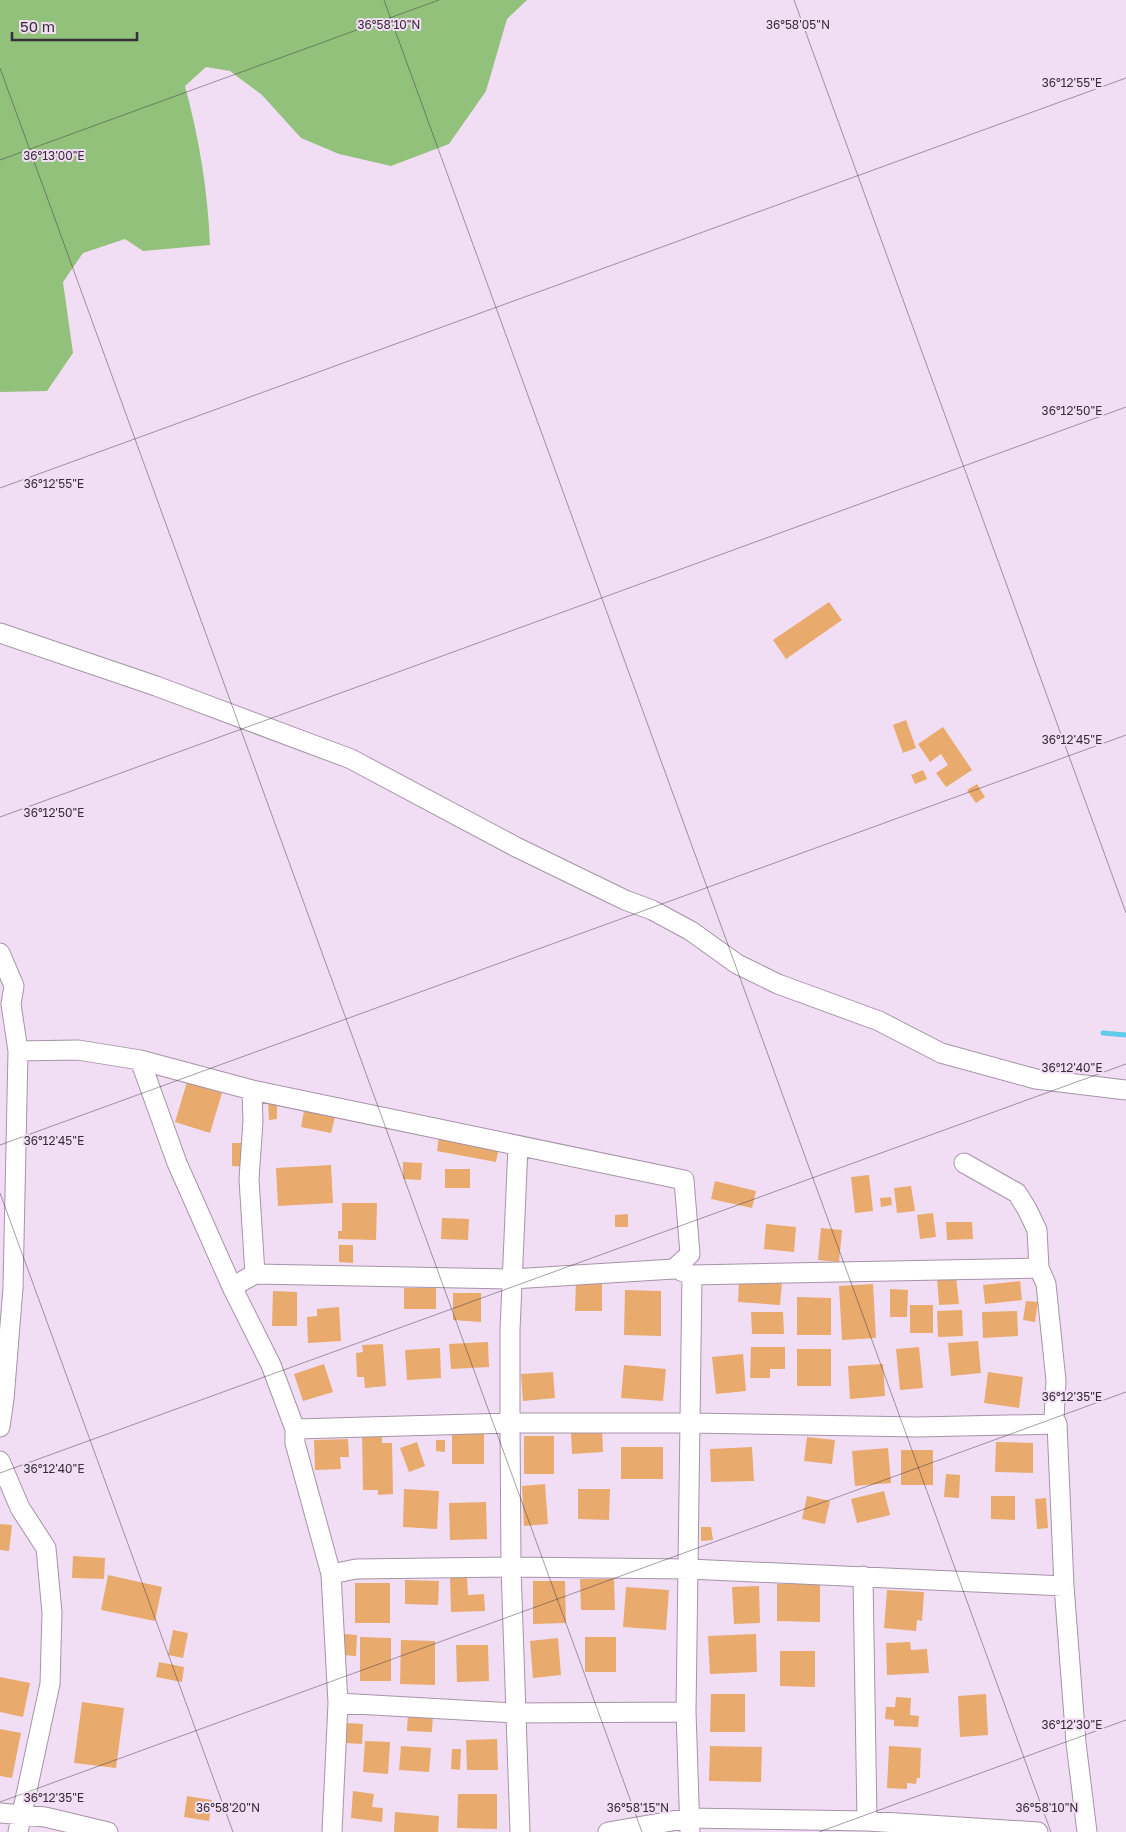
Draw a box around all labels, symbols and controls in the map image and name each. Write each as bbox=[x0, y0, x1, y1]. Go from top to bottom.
scale bar bbox=[12, 10, 138, 42]
text: 50 m bbox=[20, 17, 55, 35]
text: 36°58'10"N bbox=[358, 17, 420, 32]
text: 36°58'05"N bbox=[766, 17, 830, 32]
text: 36°12'55"E bbox=[1042, 75, 1102, 90]
text: 36°13'00"E bbox=[23, 148, 85, 163]
text: 36°12'50"E bbox=[1042, 403, 1102, 418]
text: 36°12'55"E bbox=[24, 476, 84, 491]
text: 36°12'45"E bbox=[1042, 732, 1102, 747]
text: 36°12'50"E bbox=[24, 805, 84, 820]
text: 36°12'40"E bbox=[1041, 1060, 1103, 1075]
text: 36°12'45"E bbox=[24, 1133, 84, 1148]
text: 36°12'35"E bbox=[1042, 1389, 1102, 1404]
text: 36°12'40"E bbox=[23, 1461, 85, 1476]
text: 36°12'30"E bbox=[1042, 1717, 1102, 1732]
text: 36°12'35"E bbox=[24, 1790, 84, 1805]
text: 36°58'20"N bbox=[196, 1800, 260, 1815]
text: 36°58'15"N bbox=[607, 1800, 669, 1815]
text: 36°58'10"N bbox=[1016, 1800, 1078, 1815]

